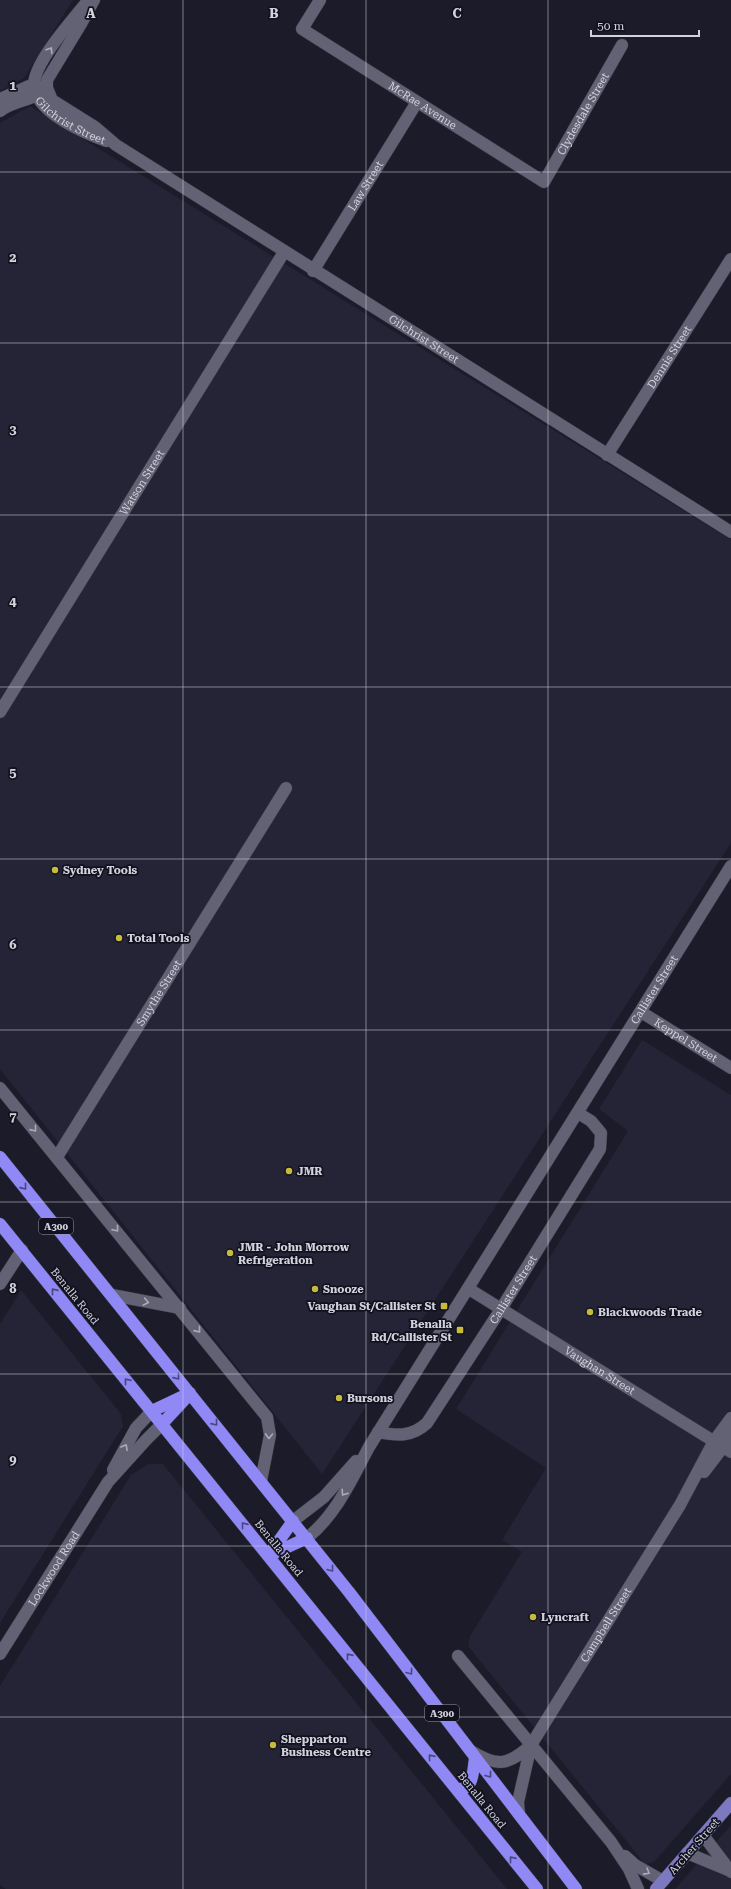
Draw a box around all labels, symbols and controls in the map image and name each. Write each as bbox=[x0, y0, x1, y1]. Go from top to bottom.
text: A bbox=[86, 6, 96, 21]
text: B bbox=[269, 6, 279, 21]
text: C bbox=[452, 6, 462, 21]
scale bar bbox=[591, 12, 699, 38]
text: 50 m bbox=[597, 19, 624, 33]
one-way arrow bbox=[45, 47, 53, 54]
street label: Clydesdale Street bbox=[555, 70, 612, 157]
text: 1 bbox=[9, 78, 17, 93]
street label: McRae Avenue bbox=[386, 79, 459, 132]
street label: Gilchrist Street bbox=[32, 94, 107, 147]
street label: Law Street bbox=[346, 159, 386, 213]
text: 2 bbox=[9, 250, 17, 265]
street label: Gilchrist Street bbox=[386, 312, 461, 366]
street label: Dennis Street bbox=[645, 323, 694, 391]
text: 3 bbox=[9, 422, 17, 437]
street label: Watson Street bbox=[117, 448, 167, 517]
text: 4 bbox=[9, 594, 17, 609]
text: 5 bbox=[9, 765, 17, 780]
place label: Sydney Tools bbox=[63, 864, 138, 877]
marker: Sydney Tools bbox=[50, 865, 60, 875]
place label: Total Tools bbox=[127, 932, 190, 945]
marker: Total Tools bbox=[114, 933, 124, 943]
text: 6 bbox=[9, 937, 17, 952]
street label: Callister Street bbox=[628, 953, 681, 1026]
street label: Smythe Street bbox=[134, 958, 185, 1029]
street label: Keppel Street bbox=[652, 1016, 720, 1065]
text: 7 bbox=[9, 1109, 17, 1124]
one-way arrow bbox=[29, 1124, 36, 1131]
place label: JMR bbox=[297, 1165, 322, 1178]
marker: JMR bbox=[284, 1166, 294, 1176]
one-way arrow bbox=[20, 1183, 27, 1190]
road number: A300 bbox=[39, 1218, 73, 1234]
one-way arrow bbox=[111, 1225, 118, 1232]
place label: JMR - John Morrow Refrigeration bbox=[238, 1241, 350, 1267]
marker: JMR - John Morrow Refrigeration bbox=[225, 1248, 235, 1258]
street label: Callister Street bbox=[487, 1253, 540, 1327]
street label: Benalla Road bbox=[48, 1265, 101, 1327]
text: 8 bbox=[9, 1281, 17, 1296]
place label: Snooze bbox=[323, 1283, 364, 1296]
marker: Snooze bbox=[310, 1284, 320, 1294]
one-way arrow bbox=[52, 1288, 59, 1295]
one-way arrow bbox=[143, 1297, 149, 1306]
place label: Vaughan St/Callister St bbox=[307, 1300, 437, 1313]
marker: Vaughan St/Callister St bbox=[439, 1301, 449, 1311]
place label: Blackwoods Trade bbox=[598, 1306, 703, 1319]
marker: Blackwoods Trade bbox=[585, 1307, 595, 1317]
place label: Benalla Rd/Callister St bbox=[371, 1318, 453, 1344]
marker: Benalla Rd/Callister St bbox=[455, 1325, 465, 1335]
one-way arrow bbox=[193, 1326, 200, 1333]
street label: Vaughan Street bbox=[562, 1344, 637, 1398]
one-way arrow bbox=[172, 1372, 179, 1379]
one-way arrow bbox=[125, 1378, 132, 1386]
place label: Bursons bbox=[347, 1392, 393, 1405]
marker: Bursons bbox=[334, 1393, 344, 1403]
one-way arrow bbox=[210, 1419, 217, 1426]
one-way arrow bbox=[265, 1433, 273, 1439]
one-way arrow bbox=[120, 1444, 127, 1451]
text: 9 bbox=[9, 1452, 17, 1467]
one-way arrow bbox=[341, 1489, 349, 1496]
street label: Benalla Road bbox=[252, 1517, 305, 1579]
one-way arrow bbox=[242, 1523, 249, 1530]
street label: Lockwood Road bbox=[26, 1529, 83, 1609]
one-way arrow bbox=[326, 1564, 333, 1571]
street label: Campbell Street bbox=[578, 1585, 634, 1665]
place label: Lyncraft bbox=[541, 1611, 589, 1624]
marker: Lyncraft bbox=[528, 1612, 538, 1622]
one-way arrow bbox=[347, 1653, 354, 1661]
one-way arrow bbox=[405, 1667, 412, 1674]
road number: A300 bbox=[425, 1705, 459, 1721]
place label: Shepparton Business Centre bbox=[281, 1733, 372, 1759]
marker: Shepparton Business Centre bbox=[268, 1740, 278, 1750]
one-way arrow bbox=[428, 1755, 435, 1762]
street label: Benalla Road bbox=[455, 1769, 508, 1831]
one-way arrow bbox=[484, 1771, 491, 1778]
street label: Archer Street bbox=[666, 1816, 722, 1877]
one-way arrow bbox=[510, 1856, 517, 1863]
one-way arrow bbox=[643, 1867, 650, 1874]

